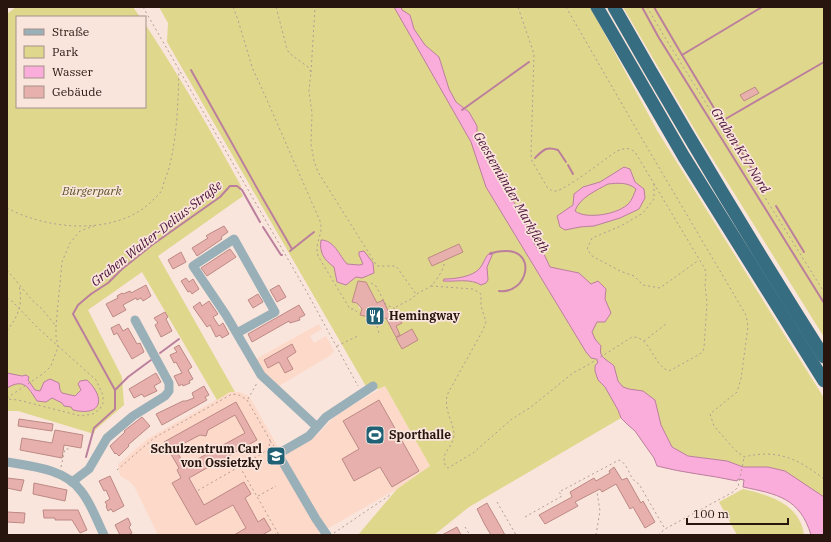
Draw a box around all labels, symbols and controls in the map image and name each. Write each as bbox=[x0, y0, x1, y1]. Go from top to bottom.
legend bbox=[16, 16, 146, 108]
text: Straße bbox=[52, 24, 89, 39]
text: Park bbox=[52, 44, 78, 59]
text: Wasser bbox=[52, 64, 94, 79]
text: Gebäude bbox=[52, 84, 102, 99]
water label: Graben K17 Nord bbox=[707, 104, 774, 197]
water label: Geestemünder Markfleth bbox=[470, 128, 553, 256]
water label: Graben Walter-Delius-Straße bbox=[87, 177, 226, 290]
park label: Bürgerpark bbox=[61, 183, 123, 198]
restaurant icon: Hemingway bbox=[364, 305, 386, 327]
place label: Hemingway bbox=[389, 308, 460, 323]
sports icon: Sporthalle bbox=[364, 424, 386, 446]
place label: Sporthalle bbox=[389, 427, 451, 442]
place label: Schulzentrum Carl von Ossietzky bbox=[151, 441, 262, 470]
school or university icon: Schulzentrum Carl von Ossietzky bbox=[265, 445, 287, 467]
scale bar bbox=[687, 500, 788, 526]
text: 100 m bbox=[693, 506, 729, 521]

